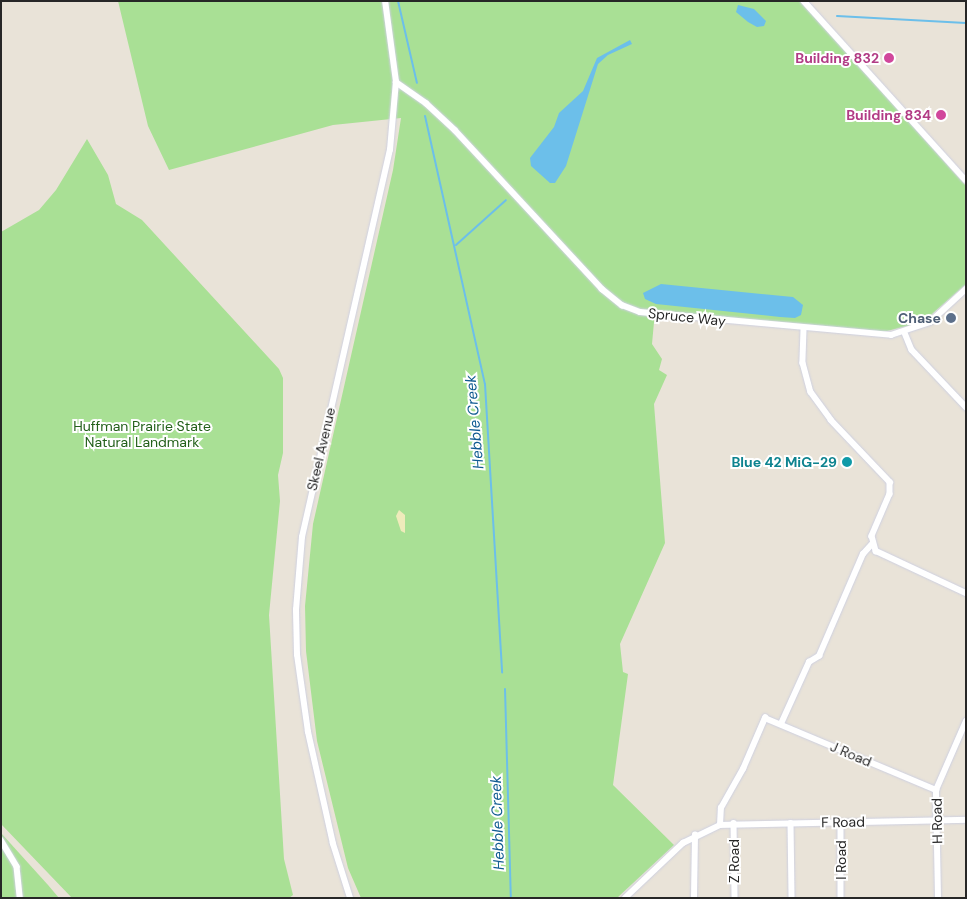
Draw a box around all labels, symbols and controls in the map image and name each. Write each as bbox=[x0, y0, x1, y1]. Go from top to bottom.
place label: Building 832 bbox=[795, 50, 879, 66]
marker: Building 832 bbox=[883, 52, 895, 64]
place label: Building 834 bbox=[846, 107, 931, 123]
marker: Building 834 bbox=[935, 109, 947, 121]
street label: Spruce Way bbox=[647, 305, 727, 329]
place label: Chase bbox=[898, 310, 941, 326]
marker: Chase bbox=[945, 312, 957, 324]
water label: Hebble Creek bbox=[462, 374, 488, 470]
street label: Skeel Avenue bbox=[303, 406, 339, 492]
park label: Huffman Prairie State Natural Landmark bbox=[73, 418, 211, 451]
place label: Blue 42 MiG-29 bbox=[731, 454, 837, 470]
marker: Blue 42 MiG-29 bbox=[841, 456, 853, 468]
street label: J Road bbox=[828, 738, 874, 770]
water label: Hebble Creek bbox=[487, 775, 509, 871]
street label: H Road bbox=[928, 798, 946, 844]
street label: F Road bbox=[821, 813, 865, 831]
street label: Z Road bbox=[726, 839, 742, 883]
street label: I Road bbox=[833, 840, 849, 880]

